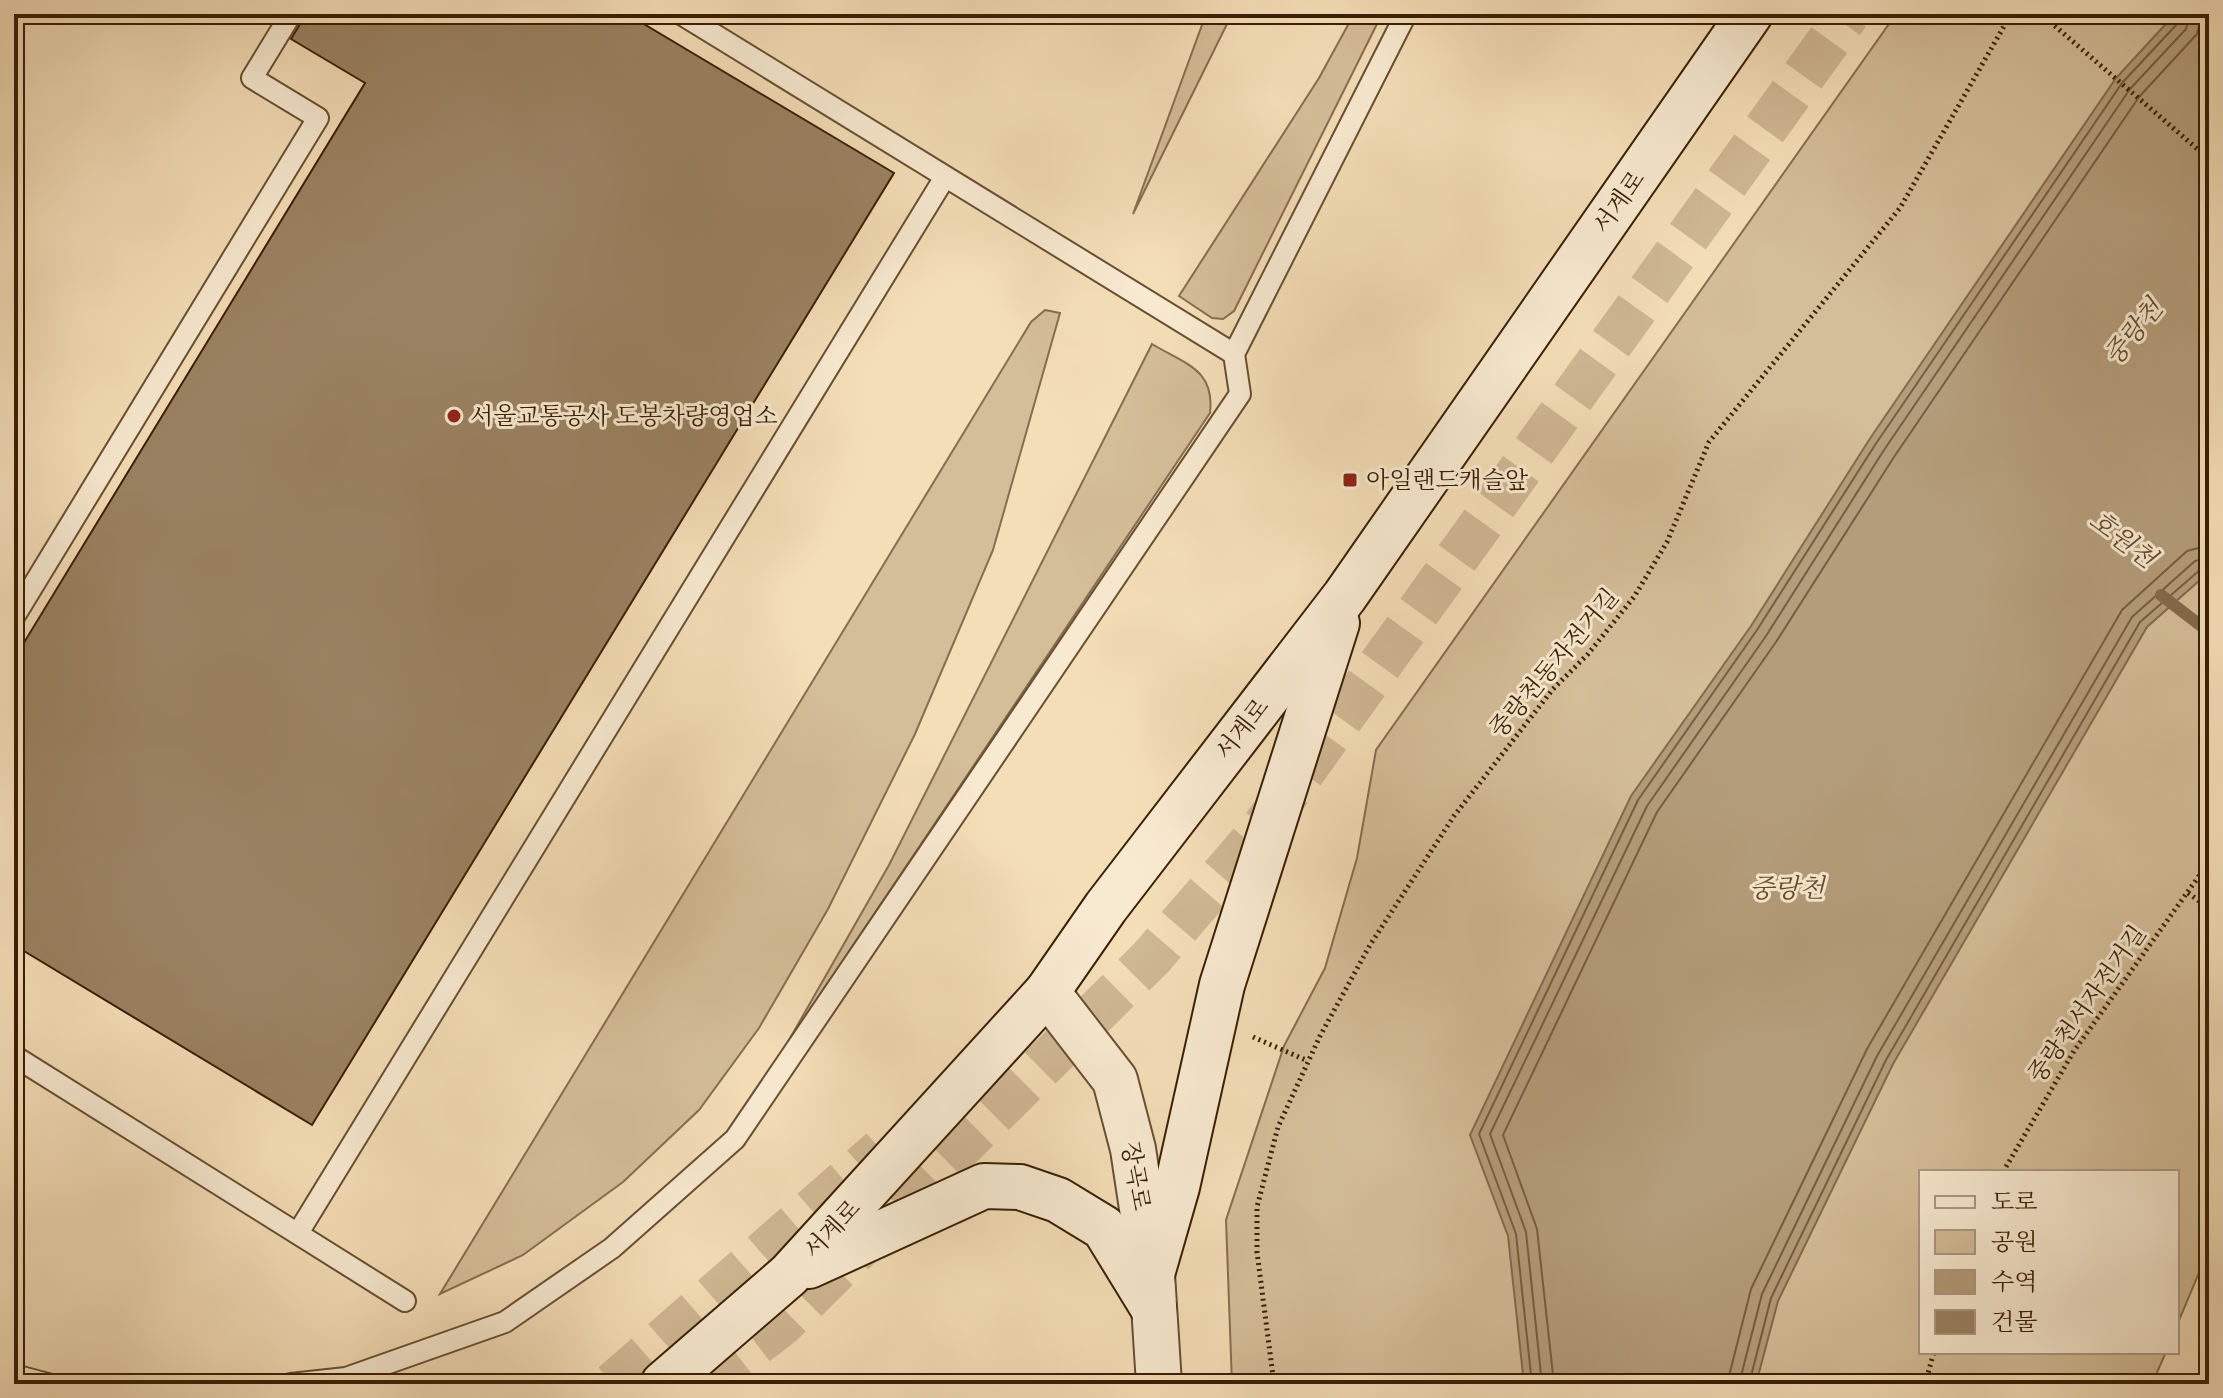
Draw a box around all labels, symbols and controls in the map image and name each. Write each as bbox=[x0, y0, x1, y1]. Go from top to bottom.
street label: 서계로 bbox=[1587, 165, 1650, 239]
water label: 중랑천 bbox=[2097, 291, 2170, 371]
place label: 서울교통공사 도봉차량영업소 bbox=[470, 401, 778, 430]
marker: 서울교통공사 도봉차량영업소 bbox=[445, 407, 463, 425]
place label: 아일랜드캐슬앞 bbox=[1366, 465, 1528, 494]
marker: 아일랜드캐슬앞 bbox=[1341, 471, 1359, 489]
water label: 호원천 bbox=[2083, 504, 2164, 576]
street label: 중랑천동자전거길 bbox=[1483, 582, 1624, 743]
street label: 서계로 bbox=[1209, 692, 1274, 765]
water label: 중랑천 bbox=[1749, 872, 1827, 904]
street label: 중랑천서자전거길 bbox=[2022, 919, 2152, 1088]
street label: 장곡로 bbox=[1116, 1139, 1157, 1213]
legend bbox=[1919, 1170, 2179, 1354]
text: 도로 bbox=[1991, 1187, 2037, 1216]
street label: 서계로 bbox=[797, 1193, 866, 1264]
text: 공원 bbox=[1991, 1227, 2037, 1256]
text: 수역 bbox=[1991, 1267, 2037, 1296]
text: 건물 bbox=[1991, 1307, 2037, 1336]

